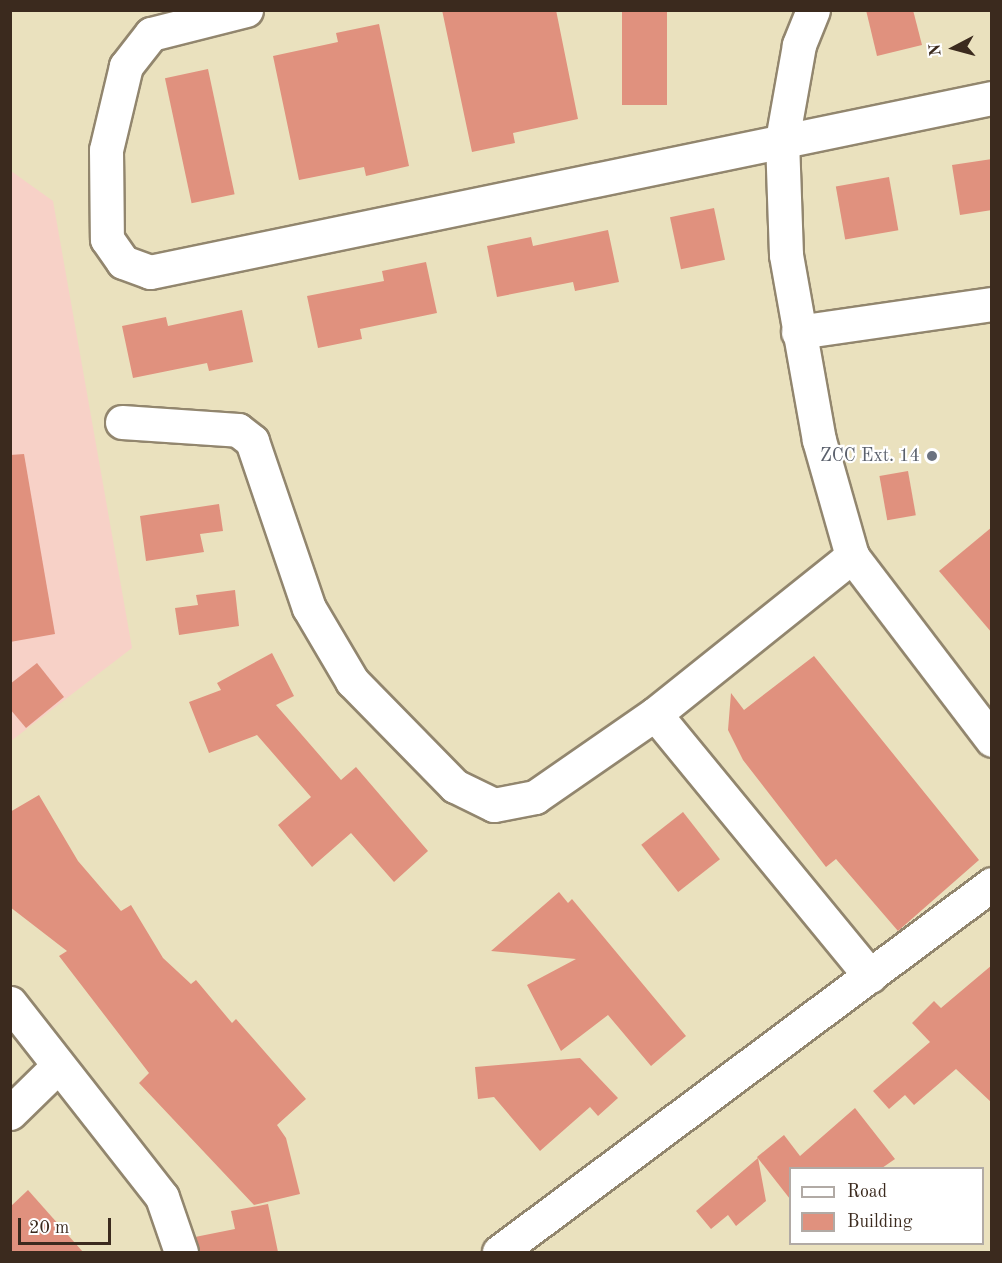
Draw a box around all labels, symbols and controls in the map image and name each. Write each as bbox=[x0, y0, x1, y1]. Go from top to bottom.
north arrow bbox=[924, 18, 984, 78]
text: N bbox=[928, 43, 945, 57]
place label: ZCC Ext. 14 bbox=[820, 445, 920, 467]
marker: ZCC Ext. 14 bbox=[925, 449, 939, 463]
legend bbox=[789, 1167, 984, 1245]
text: Road bbox=[847, 1183, 887, 1201]
scale bar bbox=[21, 1206, 114, 1244]
text: Building bbox=[847, 1213, 912, 1231]
text: 20 m bbox=[29, 1219, 69, 1237]

